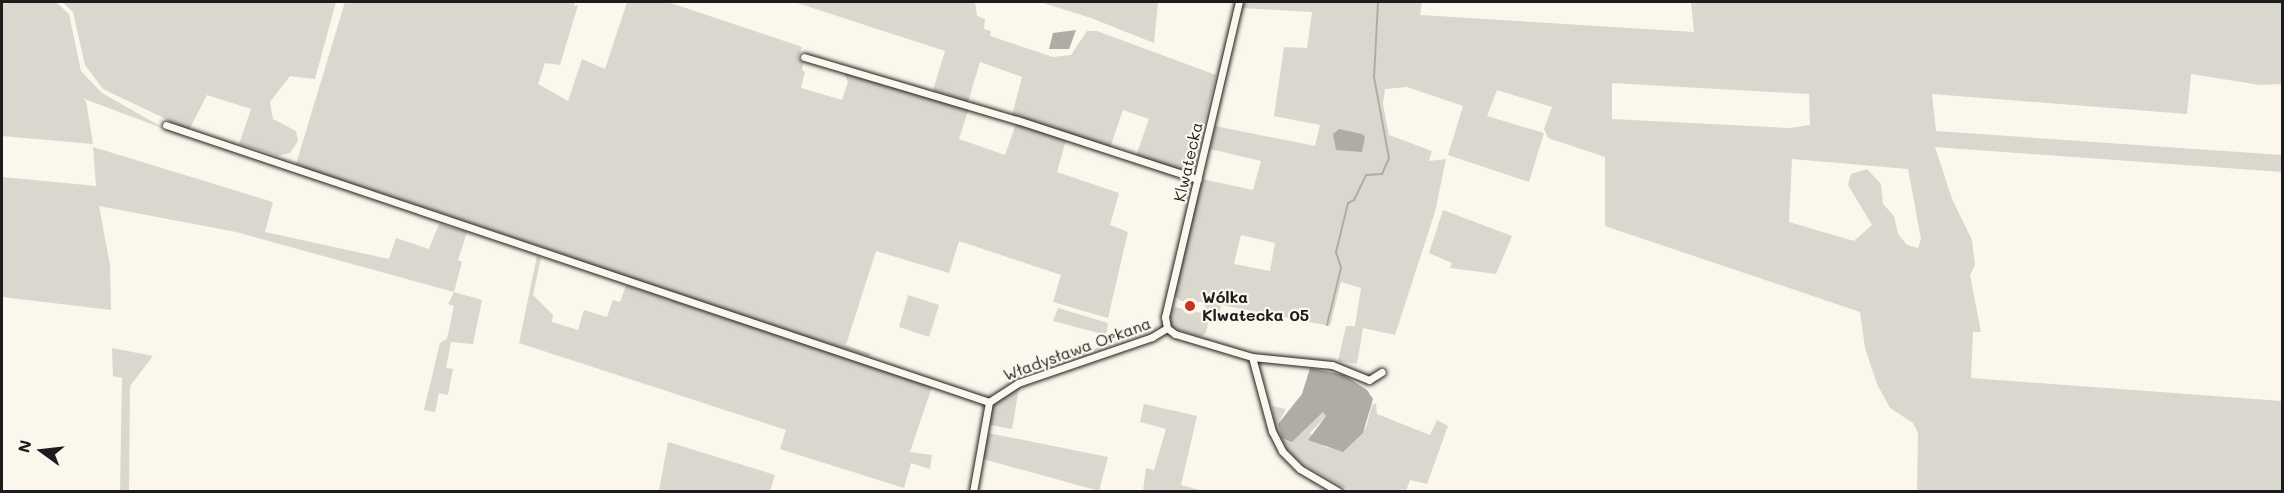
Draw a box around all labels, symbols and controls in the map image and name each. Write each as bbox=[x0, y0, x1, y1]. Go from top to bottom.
street label: Klwatecka bbox=[1170, 120, 1206, 204]
place label: Wólka Klwatecka 05 bbox=[1202, 287, 1309, 325]
marker: Wólka Klwatecka 05 bbox=[1183, 299, 1197, 313]
street label: Władysława Orkana bbox=[1001, 313, 1153, 385]
north arrow bbox=[12, 421, 72, 481]
text: N bbox=[12, 438, 36, 455]

